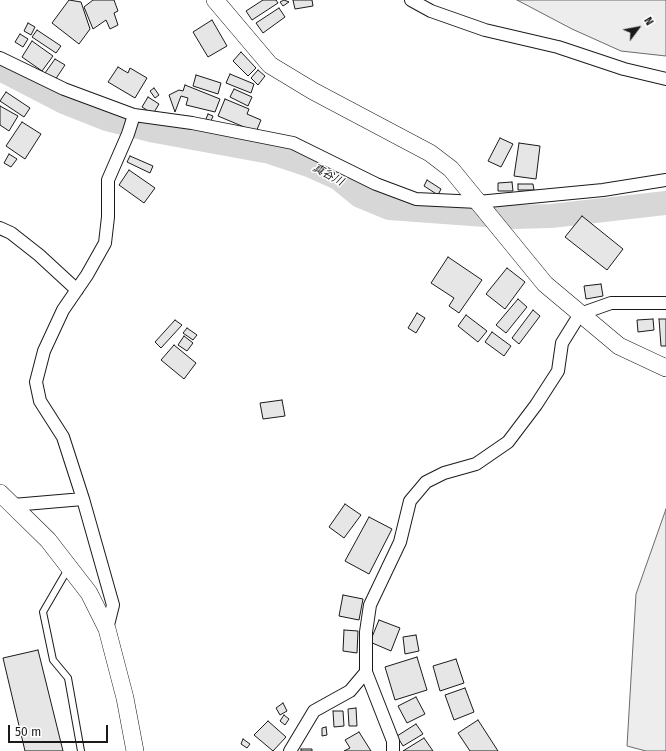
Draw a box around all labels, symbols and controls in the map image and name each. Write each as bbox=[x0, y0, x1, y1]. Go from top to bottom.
north arrow bbox=[618, 8, 658, 48]
text: N bbox=[641, 15, 656, 28]
water label: 真谷川 bbox=[310, 161, 346, 189]
scale bar bbox=[10, 717, 110, 743]
text: 50 m bbox=[15, 725, 41, 739]

